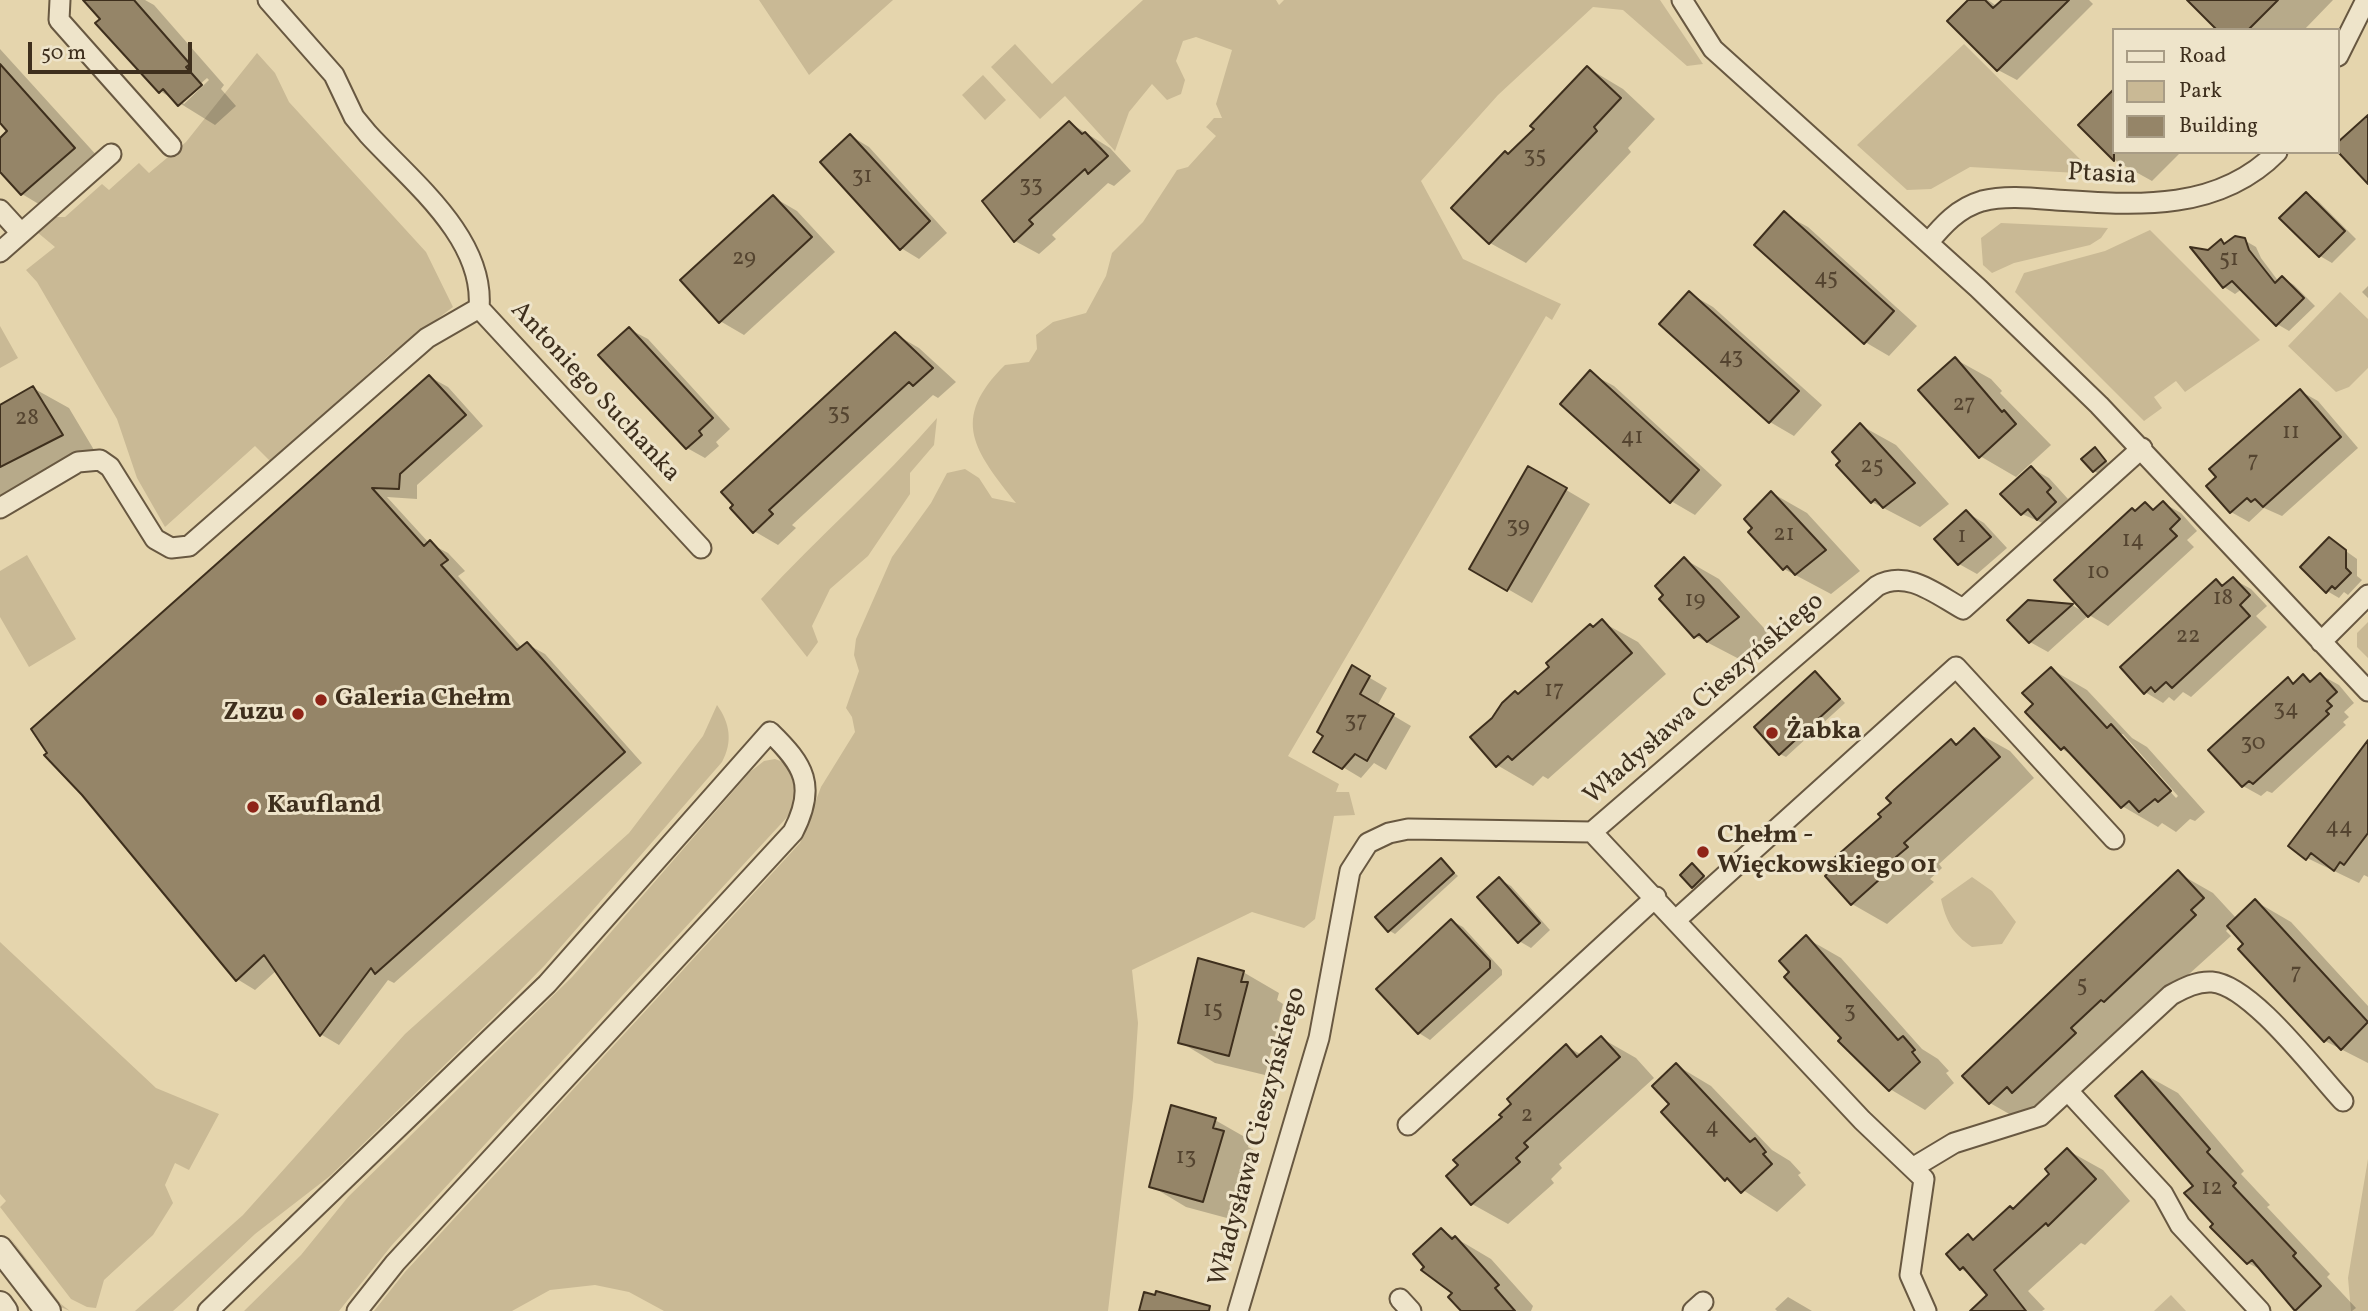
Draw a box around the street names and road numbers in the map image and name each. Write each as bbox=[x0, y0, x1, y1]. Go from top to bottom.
street label: Ptasia bbox=[2067, 159, 2137, 193]
street label: Antoniego Suchanka bbox=[502, 296, 686, 490]
street label: Władysława Cieszyńskiego bbox=[1579, 587, 1831, 813]
street label: Władysława Cieszyńskiego bbox=[1204, 984, 1314, 1290]

